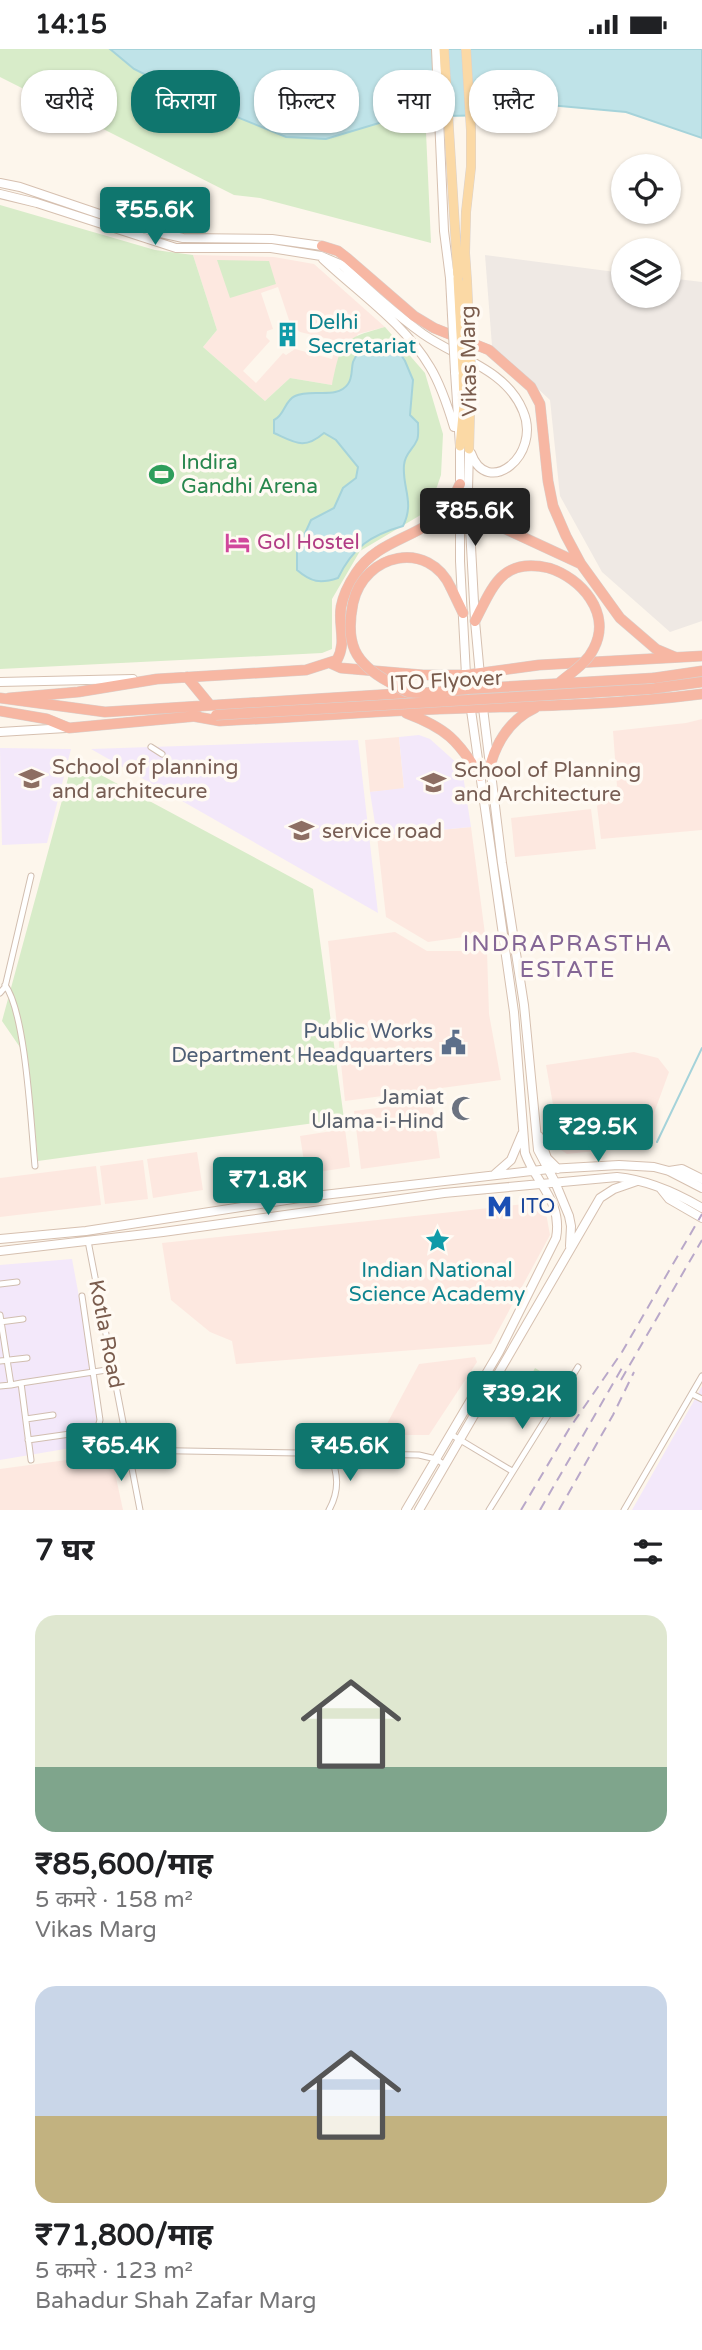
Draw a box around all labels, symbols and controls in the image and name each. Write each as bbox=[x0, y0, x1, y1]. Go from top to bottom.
text: 14:15 bbox=[35, 9, 107, 40]
chip: खरीदें bbox=[21, 70, 117, 133]
chip: किराया bbox=[131, 70, 240, 133]
chip: फ़िल्टर bbox=[254, 70, 359, 133]
chip: नया bbox=[373, 70, 455, 133]
chip: फ़्लैट bbox=[469, 70, 558, 133]
map controls bbox=[611, 154, 681, 308]
button: locate bbox=[611, 154, 681, 224]
pin: ₹55.6K bbox=[98, 187, 212, 247]
text: ₹55.6K bbox=[116, 196, 194, 224]
button: layers bbox=[611, 238, 681, 308]
street label: Vikas Marg bbox=[456, 305, 482, 417]
place label: Delhi Secretariat bbox=[308, 310, 416, 359]
building icon: Delhi Secretariat bbox=[274, 320, 302, 348]
place label: Indira Gandhi Arena bbox=[181, 450, 318, 499]
sports icon: Indira Gandhi Arena bbox=[147, 460, 175, 488]
pin: ₹85.6K bbox=[418, 489, 532, 548]
text: ₹85.6K bbox=[436, 497, 514, 525]
hotel icon: Gol Hostel bbox=[223, 528, 251, 556]
place label: Gol Hostel bbox=[257, 530, 360, 555]
street label: ITO Flyover bbox=[389, 666, 503, 696]
place label: School of planning and architecure bbox=[52, 755, 238, 804]
place label: School of Planning and Architecture bbox=[454, 758, 641, 807]
school or university icon: School of planning and architecure bbox=[18, 765, 46, 793]
school or university icon: School of Planning and Architecture bbox=[420, 768, 448, 796]
school or university icon: service road bbox=[288, 817, 316, 845]
place label: service road bbox=[322, 819, 442, 844]
district label: INDRAPRASTHA ESTATE bbox=[463, 930, 673, 984]
place label: Public Works Department Headquarters bbox=[171, 1019, 433, 1068]
public building icon: Public Works Department Headquarters bbox=[439, 1029, 467, 1057]
place label: Jamiat Ulama-i-Hind bbox=[311, 1085, 444, 1134]
mosque icon: Jamiat Ulama-i-Hind bbox=[450, 1095, 478, 1123]
pin: ₹29.5K bbox=[541, 1105, 655, 1164]
text: ₹29.5K bbox=[559, 1113, 637, 1141]
pin: ₹71.8K bbox=[211, 1157, 325, 1217]
text: ₹71.8K bbox=[229, 1166, 307, 1194]
metro station icon: ITO bbox=[486, 1192, 514, 1220]
place label: ITO bbox=[520, 1194, 555, 1219]
place icon: Indian National Science Academy bbox=[423, 1227, 451, 1255]
place label: Indian National Science Academy bbox=[349, 1258, 525, 1307]
street label: Kotla Road bbox=[83, 1278, 129, 1390]
pin: ₹39.2K bbox=[465, 1371, 579, 1431]
text: ₹39.2K bbox=[483, 1380, 561, 1408]
pin: ₹65.4K bbox=[64, 1423, 178, 1483]
pin: ₹45.6K bbox=[293, 1423, 407, 1483]
text: ₹65.4K bbox=[82, 1432, 160, 1460]
text: ₹45.6K bbox=[311, 1432, 389, 1460]
text: 7 घर bbox=[35, 1532, 94, 1569]
icon: filters bbox=[629, 1533, 667, 1571]
icon: home bbox=[288, 1661, 414, 1787]
text: ₹85,600/माह bbox=[35, 1846, 213, 1883]
text: 5 कमरे · 158 m² bbox=[35, 1886, 193, 1914]
text: Vikas Marg bbox=[35, 1916, 157, 1944]
icon: home bbox=[288, 2032, 414, 2158]
text: ₹71,800/माह bbox=[35, 2217, 213, 2254]
text: 5 कमरे · 123 m² bbox=[35, 2257, 193, 2285]
text: Bahadur Shah Zafar Marg bbox=[35, 2287, 317, 2315]

